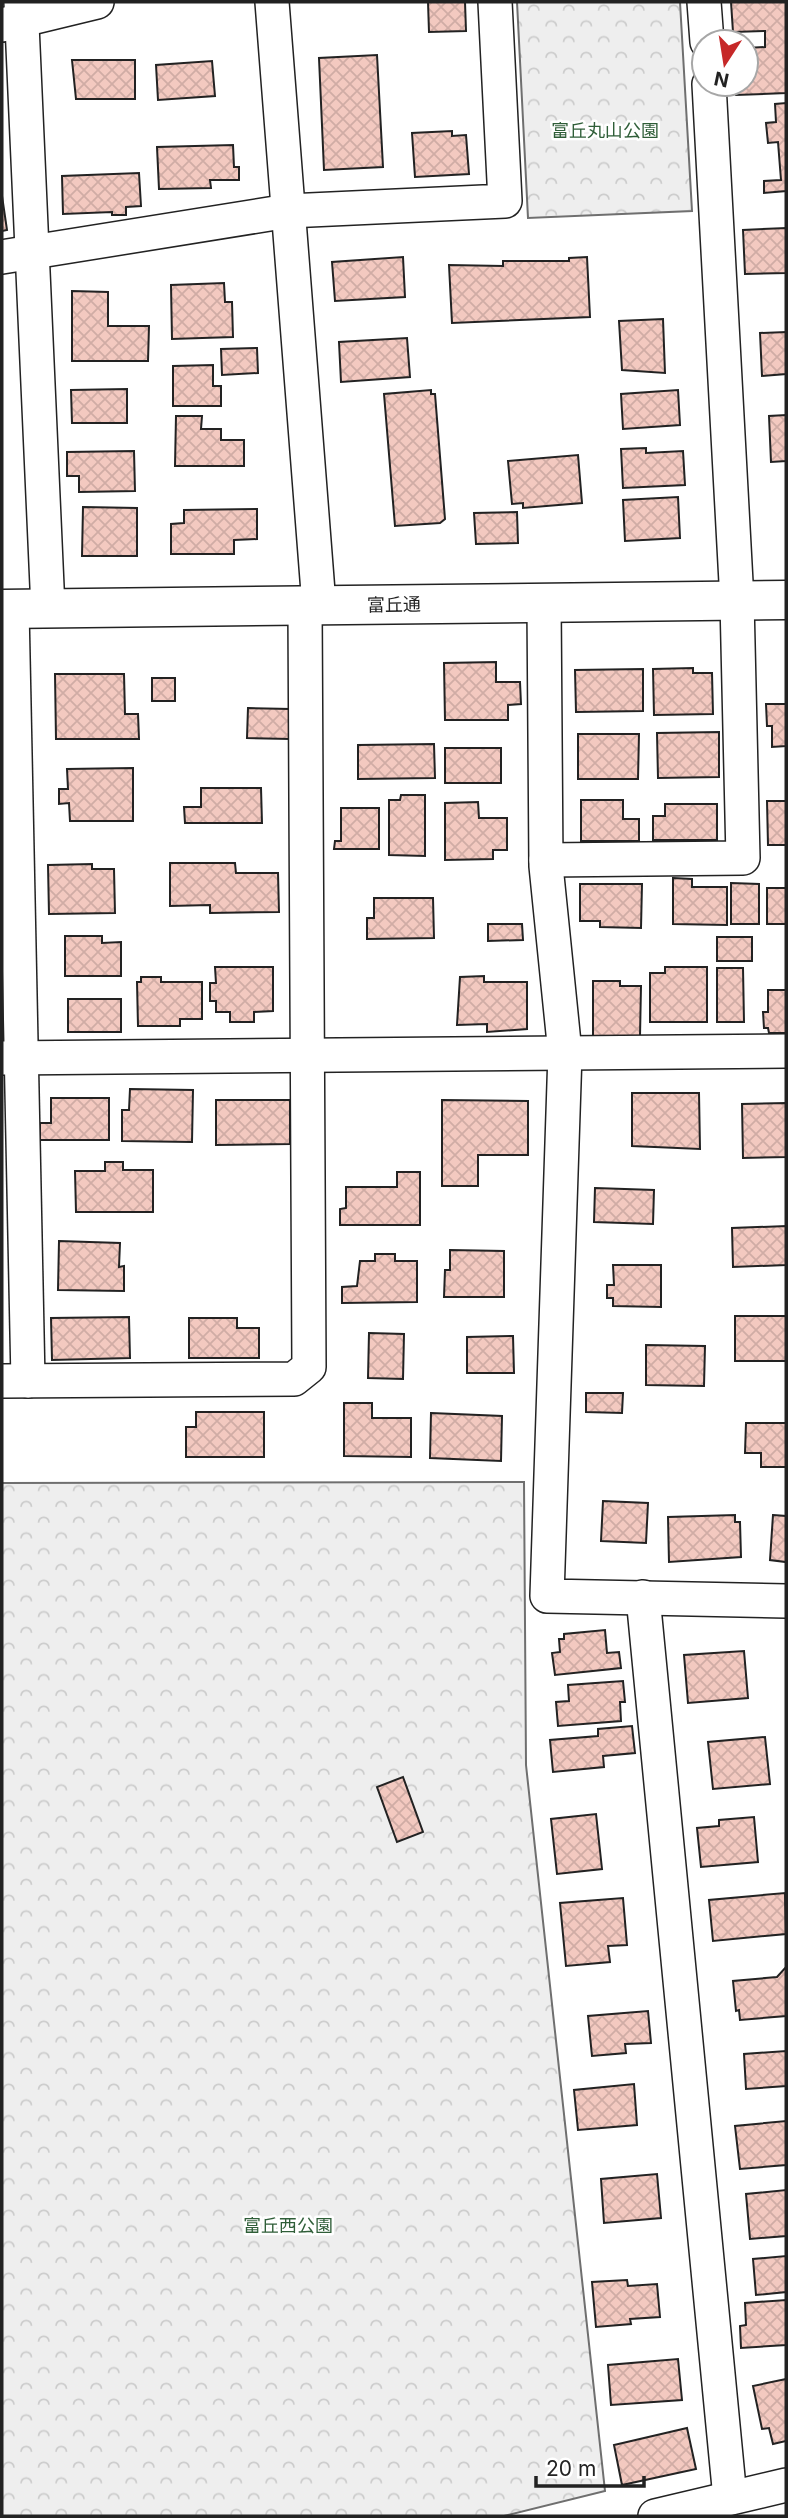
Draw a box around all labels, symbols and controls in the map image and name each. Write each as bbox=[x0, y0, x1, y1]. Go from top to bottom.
north arrow bbox=[690, 28, 760, 98]
text: N bbox=[712, 66, 731, 92]
park label: 富丘丸山公園 bbox=[551, 120, 659, 141]
street label: 富丘通 bbox=[367, 594, 421, 615]
park label: 富丘西公園 bbox=[243, 2215, 333, 2236]
scale bar bbox=[536, 2444, 644, 2488]
text: 20 m bbox=[546, 2456, 596, 2481]

